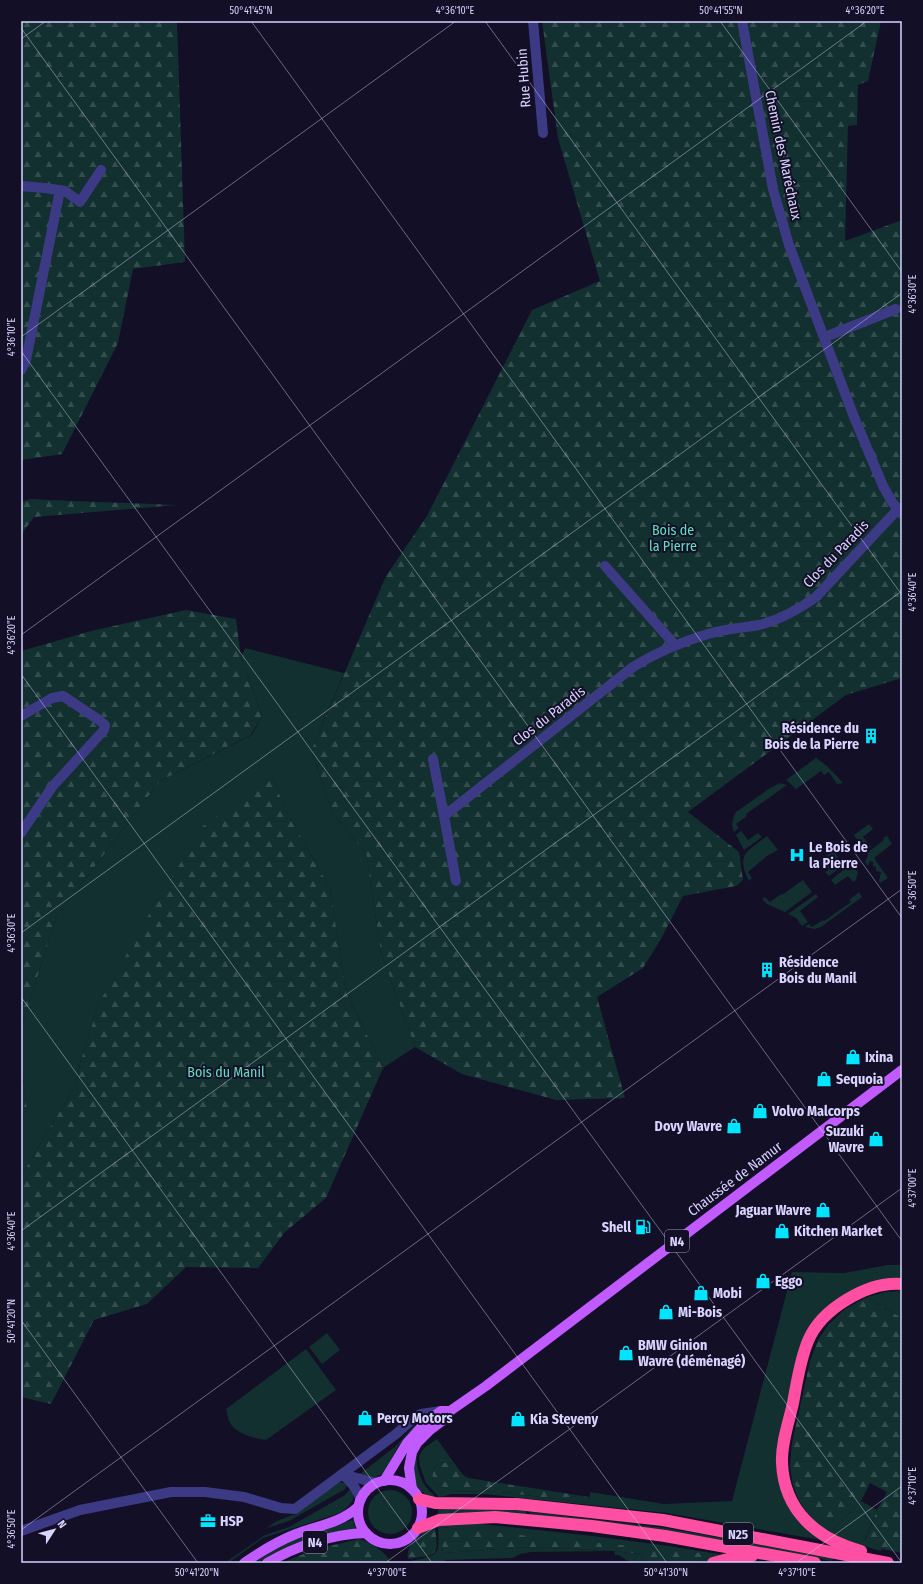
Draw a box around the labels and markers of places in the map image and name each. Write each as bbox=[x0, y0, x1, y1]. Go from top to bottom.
place label: Résidence du Bois de la Pierre bbox=[764, 720, 859, 753]
building icon: Résidence du Bois de la Pierre bbox=[862, 727, 880, 745]
place label: Le Bois de la Pierre bbox=[809, 839, 868, 872]
hospital icon: Le Bois de la Pierre bbox=[788, 846, 806, 864]
place label: Résidence Bois du Manil bbox=[779, 954, 857, 987]
building icon: Résidence Bois du Manil bbox=[758, 961, 776, 979]
shop icon: Ixina bbox=[844, 1048, 862, 1066]
place label: Ixina bbox=[865, 1049, 893, 1066]
shop icon: Sequoia bbox=[815, 1070, 833, 1088]
place label: Sequoia bbox=[836, 1071, 883, 1088]
shop icon: Volvo Malcorps bbox=[751, 1102, 769, 1120]
place label: Volvo Malcorps bbox=[771, 1103, 860, 1120]
shop icon: Dovy Wavre bbox=[725, 1117, 743, 1135]
place label: Dovy Wavre bbox=[655, 1118, 722, 1135]
place label: Suzuki Wavre bbox=[826, 1123, 864, 1156]
shop icon: Suzuki Wavre bbox=[867, 1130, 885, 1148]
shop icon: Jaguar Wavre bbox=[814, 1201, 832, 1219]
place label: Jaguar Wavre bbox=[734, 1202, 811, 1219]
fuel station icon: Shell bbox=[634, 1218, 652, 1236]
place label: Shell bbox=[602, 1219, 631, 1236]
shop icon: Kitchen Market bbox=[773, 1222, 791, 1240]
place label: Kitchen Market bbox=[794, 1223, 883, 1240]
shop icon: Eggo bbox=[754, 1272, 772, 1290]
place label: Eggo bbox=[775, 1273, 803, 1290]
shop icon: Mobi bbox=[692, 1284, 710, 1302]
place label: Mobi bbox=[713, 1285, 742, 1302]
shop icon: Mi-Bois bbox=[657, 1303, 675, 1321]
place label: Mi-Bois bbox=[678, 1304, 722, 1321]
place label: BMW Ginion Wavre (déménagé) bbox=[638, 1337, 745, 1370]
shop icon: BMW Ginion Wavre (déménagé) bbox=[617, 1344, 635, 1362]
shop icon: Percy Motors bbox=[356, 1409, 374, 1427]
place label: Percy Motors bbox=[377, 1410, 453, 1427]
shop icon: Kia Steveny bbox=[509, 1410, 527, 1428]
place label: Kia Steveny bbox=[530, 1411, 598, 1428]
office icon: HSP bbox=[199, 1512, 217, 1530]
place label: HSP bbox=[220, 1513, 244, 1530]

